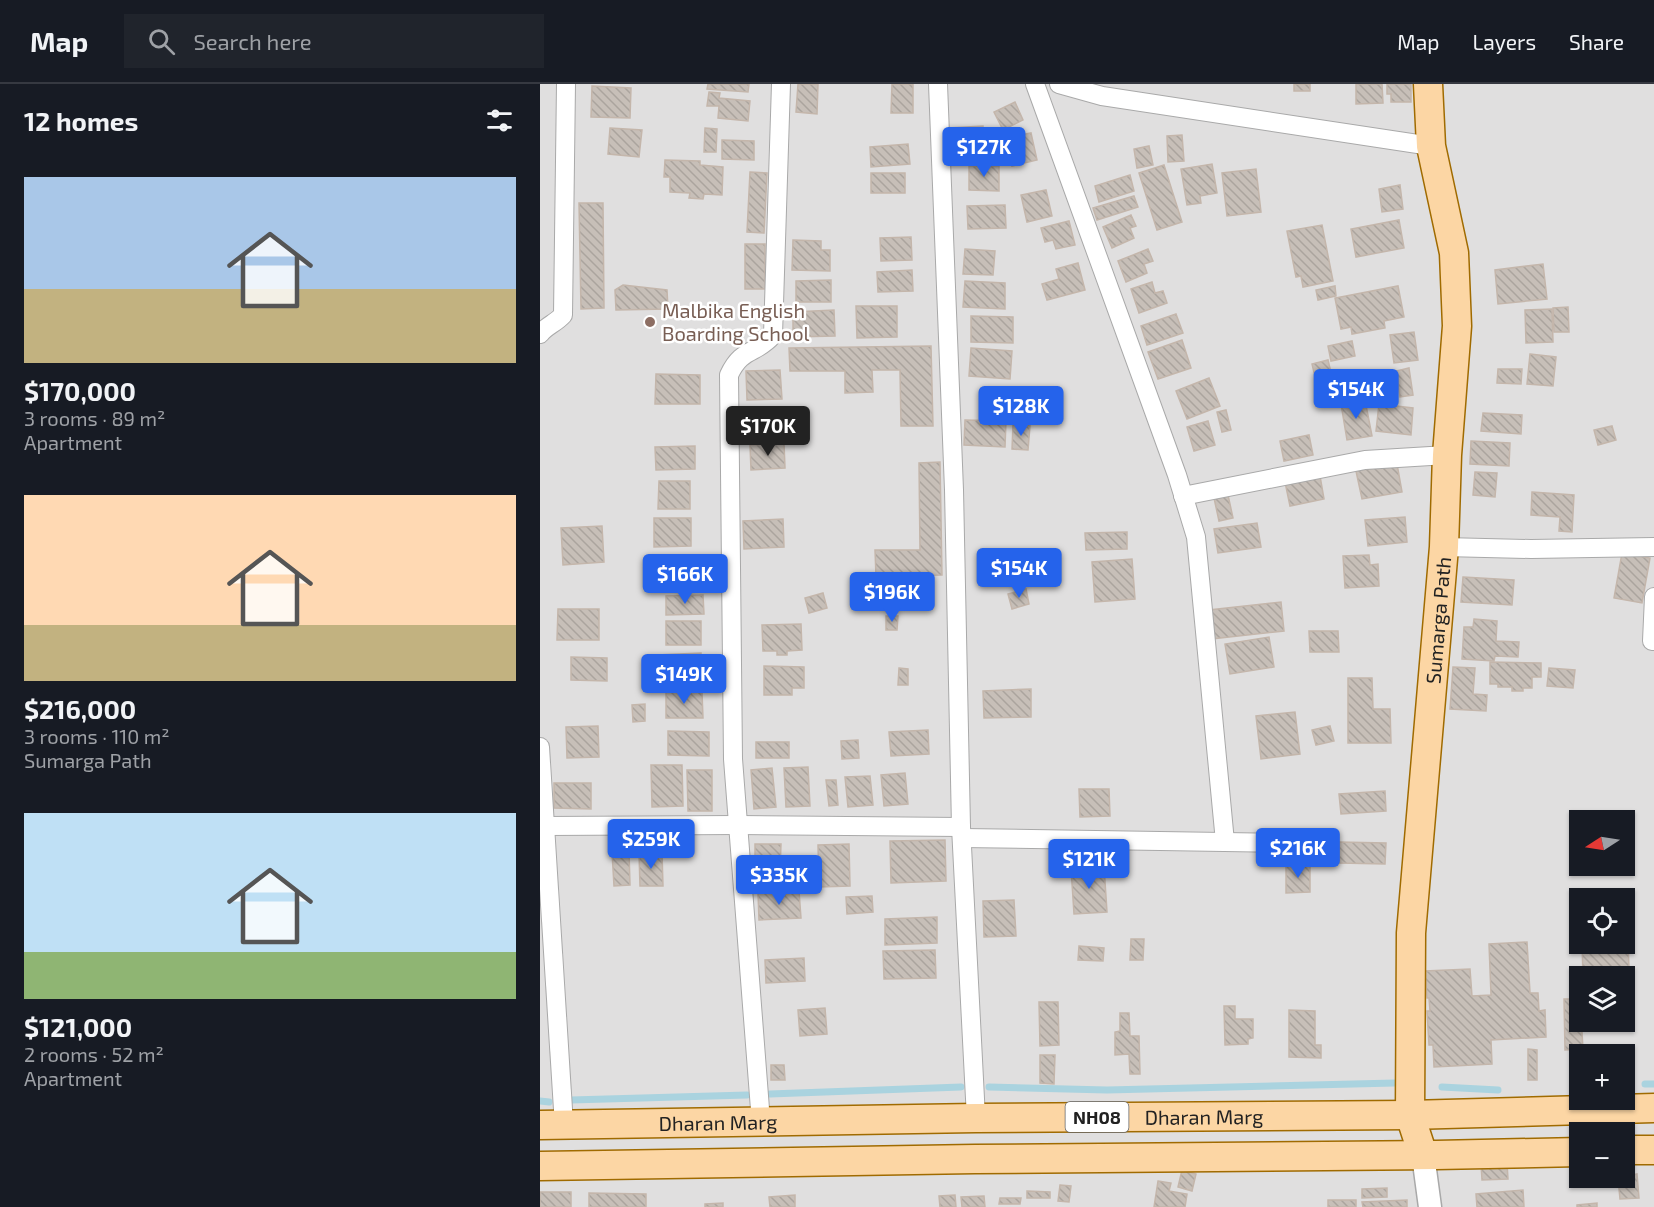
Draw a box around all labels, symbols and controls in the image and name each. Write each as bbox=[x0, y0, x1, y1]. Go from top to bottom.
search box bbox=[124, 14, 544, 68]
text: Map bbox=[30, 24, 88, 58]
icon: search bbox=[145, 25, 178, 58]
text: Search here bbox=[193, 28, 312, 54]
text: Map bbox=[1397, 29, 1439, 54]
text: Layers bbox=[1472, 29, 1536, 54]
text: Share bbox=[1569, 29, 1624, 54]
icon: filters bbox=[483, 104, 516, 137]
text: 12 homes bbox=[24, 105, 138, 136]
pin: $127K bbox=[942, 127, 1026, 178]
text: $127K bbox=[956, 134, 1012, 158]
icon: home bbox=[216, 216, 324, 324]
place label: Malbika English Boarding School bbox=[662, 298, 810, 345]
marker: Malbika English Boarding School bbox=[643, 315, 657, 329]
pin: $154K bbox=[1314, 369, 1398, 420]
text: $170,000 bbox=[24, 375, 136, 406]
text: $154K bbox=[1328, 376, 1384, 400]
pin: $128K bbox=[979, 386, 1063, 437]
text: $128K bbox=[993, 393, 1050, 417]
text: 3 rooms · 89 m² bbox=[24, 406, 165, 430]
pin: $170K bbox=[726, 406, 810, 457]
text: $170K bbox=[740, 413, 796, 437]
text: Apartment bbox=[24, 430, 122, 454]
icon: home bbox=[216, 534, 324, 642]
pin: $154K bbox=[977, 548, 1061, 599]
pin: $166K bbox=[643, 554, 727, 605]
text: $154K bbox=[991, 555, 1047, 579]
street label: Sumarga Path bbox=[1420, 556, 1455, 685]
text: $166K bbox=[657, 561, 713, 585]
pin: $196K bbox=[850, 572, 934, 623]
text: $196K bbox=[864, 579, 920, 603]
pin: $149K bbox=[642, 654, 726, 705]
text: $149K bbox=[655, 661, 713, 685]
text: $216,000 bbox=[24, 693, 136, 724]
text: 3 rooms · 110 m² bbox=[24, 724, 170, 748]
text: Sumarga Path bbox=[24, 748, 152, 772]
north arrow bbox=[1569, 810, 1635, 876]
map controls bbox=[1569, 810, 1635, 1188]
pin: $259K bbox=[609, 819, 693, 870]
text: $259K bbox=[622, 826, 680, 850]
pin: $216K bbox=[1256, 828, 1340, 879]
text: $216K bbox=[1270, 835, 1326, 859]
pin: $121K bbox=[1047, 839, 1131, 890]
text: $121K bbox=[1062, 846, 1116, 870]
icon: home bbox=[216, 852, 324, 960]
pin: $335K bbox=[737, 855, 821, 906]
text: $335K bbox=[750, 862, 808, 886]
button: locate bbox=[1569, 888, 1635, 954]
button: layers bbox=[1569, 966, 1635, 1032]
text: $121,000 bbox=[24, 1011, 132, 1042]
text: 2 rooms · 52 m² bbox=[24, 1042, 164, 1066]
button: + bbox=[1569, 1044, 1635, 1110]
text: Apartment bbox=[24, 1066, 122, 1090]
road number: NH08 bbox=[1066, 1102, 1128, 1132]
street label: Dharan Marg bbox=[1145, 1104, 1263, 1129]
street label: Dharan Marg bbox=[658, 1109, 777, 1135]
button: − bbox=[1569, 1122, 1635, 1188]

